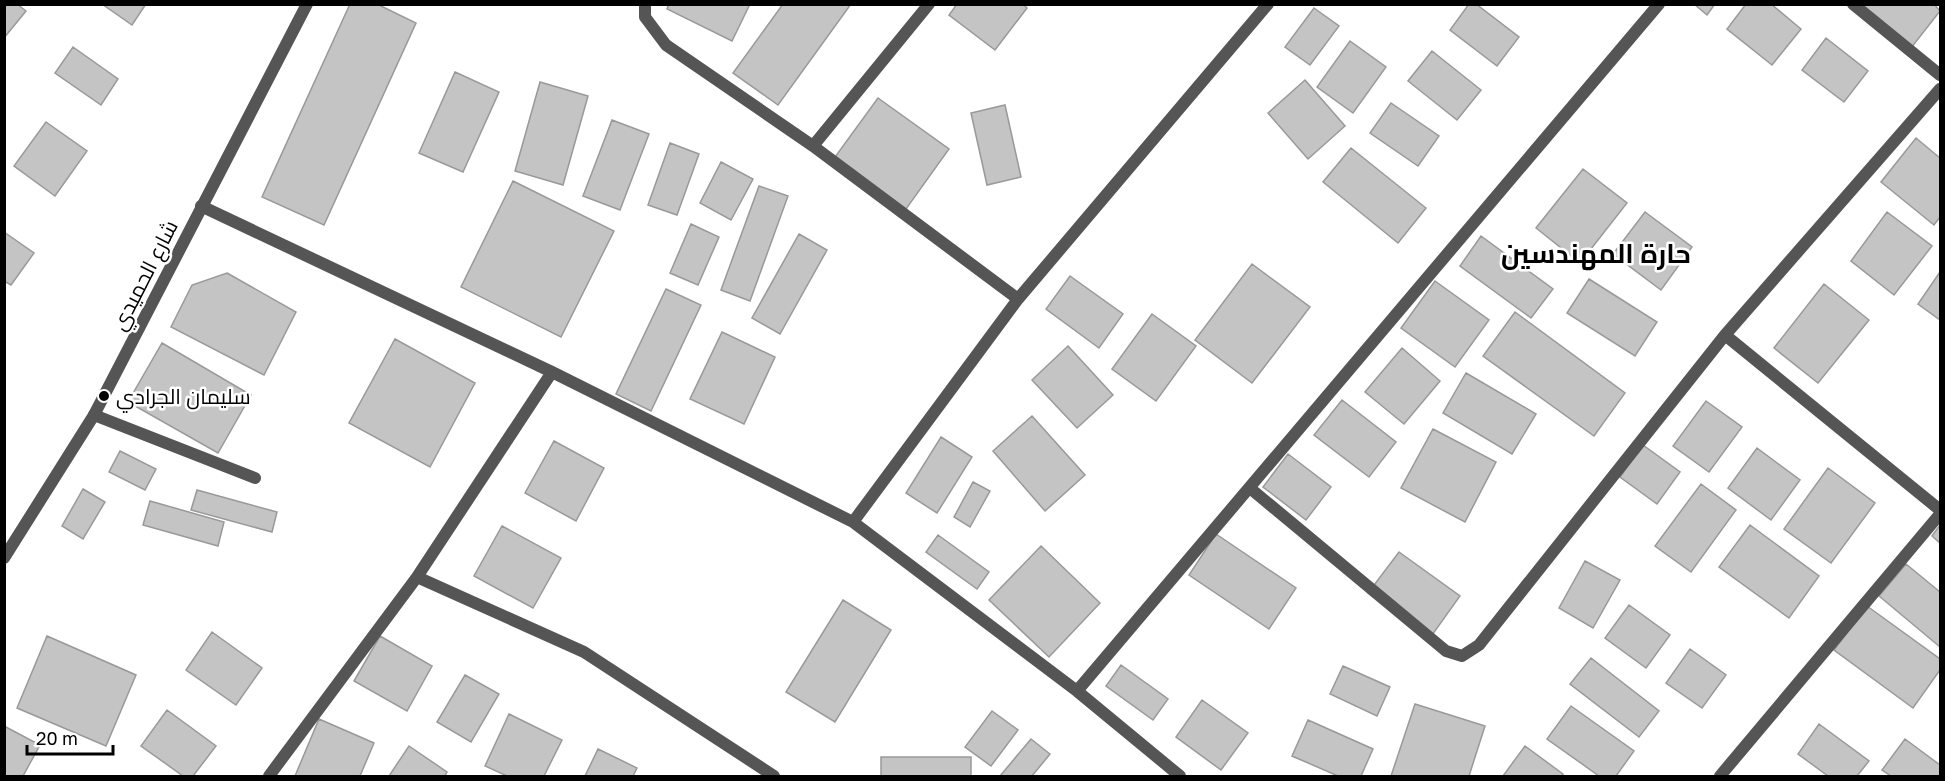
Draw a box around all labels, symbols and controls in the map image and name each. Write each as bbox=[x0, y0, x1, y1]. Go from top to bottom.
street label: شارع الحميدي bbox=[105, 215, 186, 336]
district label: حارة المهندسين bbox=[1501, 237, 1691, 271]
place label: سليمان الجرادي bbox=[116, 383, 251, 413]
marker: سليمان الجرادي bbox=[97, 389, 111, 403]
scale bar bbox=[27, 718, 112, 756]
text: 20 m bbox=[36, 727, 78, 749]

